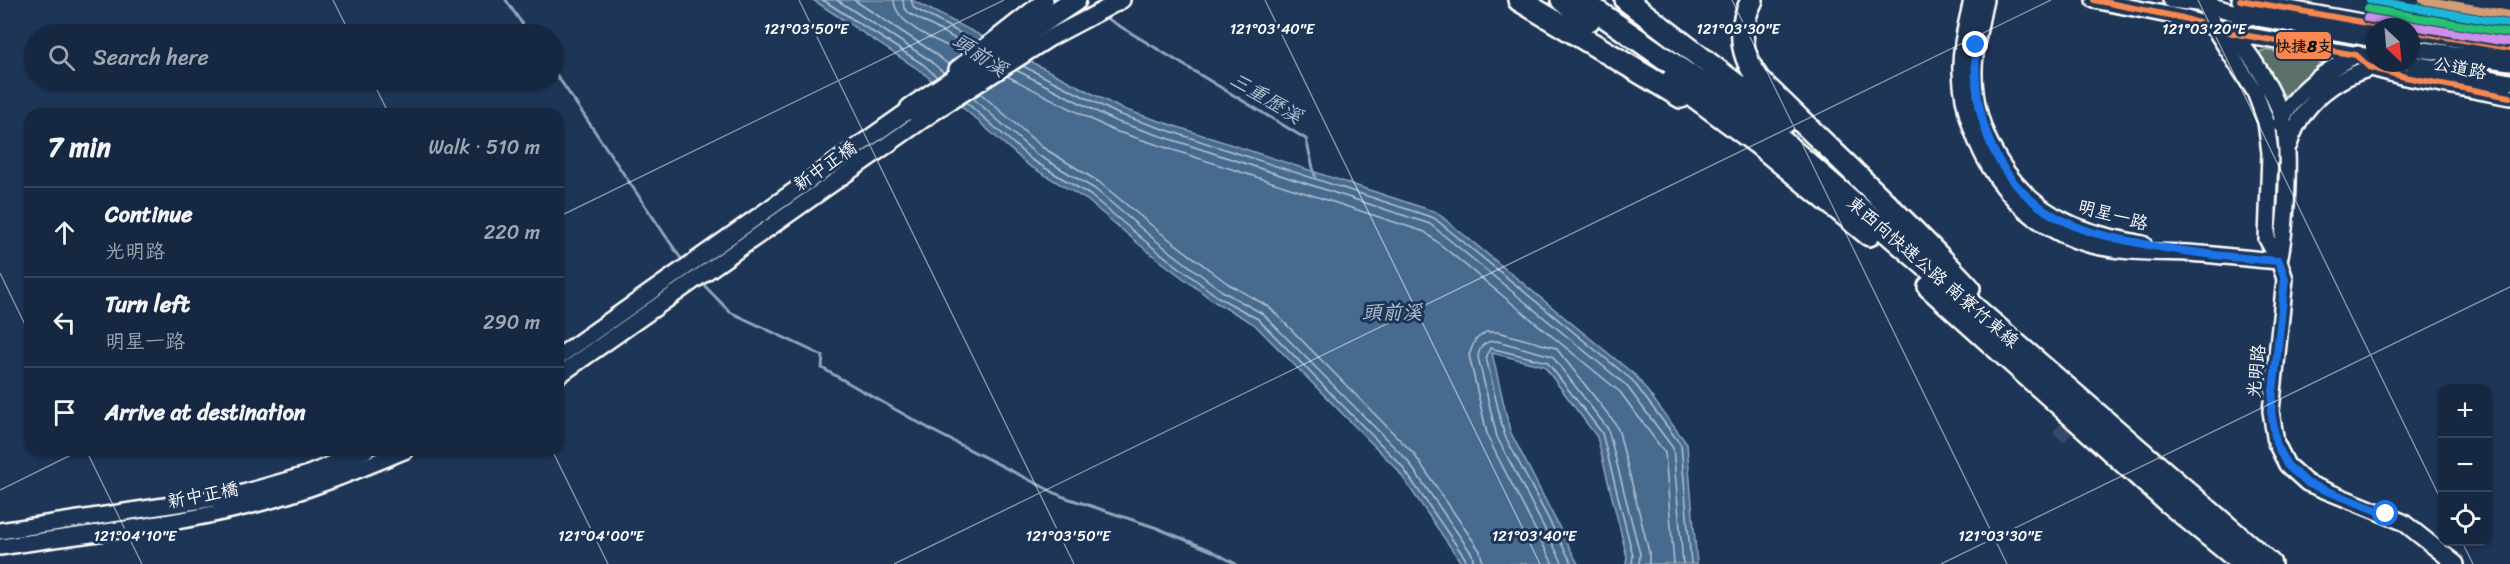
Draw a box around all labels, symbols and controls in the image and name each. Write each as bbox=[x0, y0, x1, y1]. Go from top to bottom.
text: 121°03'50"E bbox=[764, 16, 850, 42]
text: 121°03'40"E bbox=[1230, 16, 1316, 42]
text: 121°03'30"E bbox=[1696, 16, 1781, 42]
text: 121°03'20"E bbox=[2162, 16, 2248, 42]
north arrow bbox=[2366, 18, 2420, 72]
search box bbox=[24, 24, 564, 90]
water label: 頭前溪 bbox=[945, 24, 1015, 87]
route end bbox=[1962, 31, 1988, 57]
line badge: 快捷8支 bbox=[2275, 31, 2332, 60]
text: 快捷8支 bbox=[2275, 32, 2333, 61]
text: Search here bbox=[93, 38, 209, 77]
icon: search bbox=[45, 41, 78, 74]
street label: 公道路 bbox=[2430, 47, 2490, 89]
water label: 三重歷溪 bbox=[1223, 62, 1310, 134]
text: 7 min bbox=[48, 124, 111, 170]
text: Walk · 510 m bbox=[428, 130, 540, 165]
street label: 新中正橋 bbox=[786, 132, 864, 200]
street label: 東西向快速公路 南寮竹東線 bbox=[1839, 188, 2027, 356]
street label: 明星一路 bbox=[2074, 190, 2152, 240]
text: Continue bbox=[105, 195, 193, 234]
text: 220 m bbox=[484, 215, 540, 250]
icon: ahead bbox=[48, 216, 81, 249]
text: 光明路 bbox=[105, 234, 165, 269]
text: Turn left bbox=[105, 285, 190, 324]
water label: 頭前溪 bbox=[1362, 295, 1423, 330]
text: 290 m bbox=[483, 305, 540, 340]
icon: left bbox=[48, 306, 81, 339]
text: 明星一路 bbox=[105, 324, 185, 359]
street label: 光明路 bbox=[2237, 342, 2275, 400]
map controls bbox=[2438, 384, 2492, 546]
button: + bbox=[2438, 384, 2492, 438]
text: Arrive at destination bbox=[105, 393, 306, 432]
icon: arrive bbox=[48, 396, 81, 429]
button: − bbox=[2438, 438, 2492, 492]
street label: 新中正橋 bbox=[165, 472, 241, 518]
button: locate bbox=[2438, 492, 2492, 546]
route start bbox=[2372, 500, 2398, 526]
text: 121°04'10"E bbox=[94, 523, 178, 549]
text: 121°04'00"E bbox=[558, 523, 646, 549]
text: 121°03'50"E bbox=[1026, 523, 1112, 549]
text: 121°03'40"E bbox=[1492, 523, 1578, 549]
text: 121°03'30"E bbox=[1958, 523, 2043, 549]

